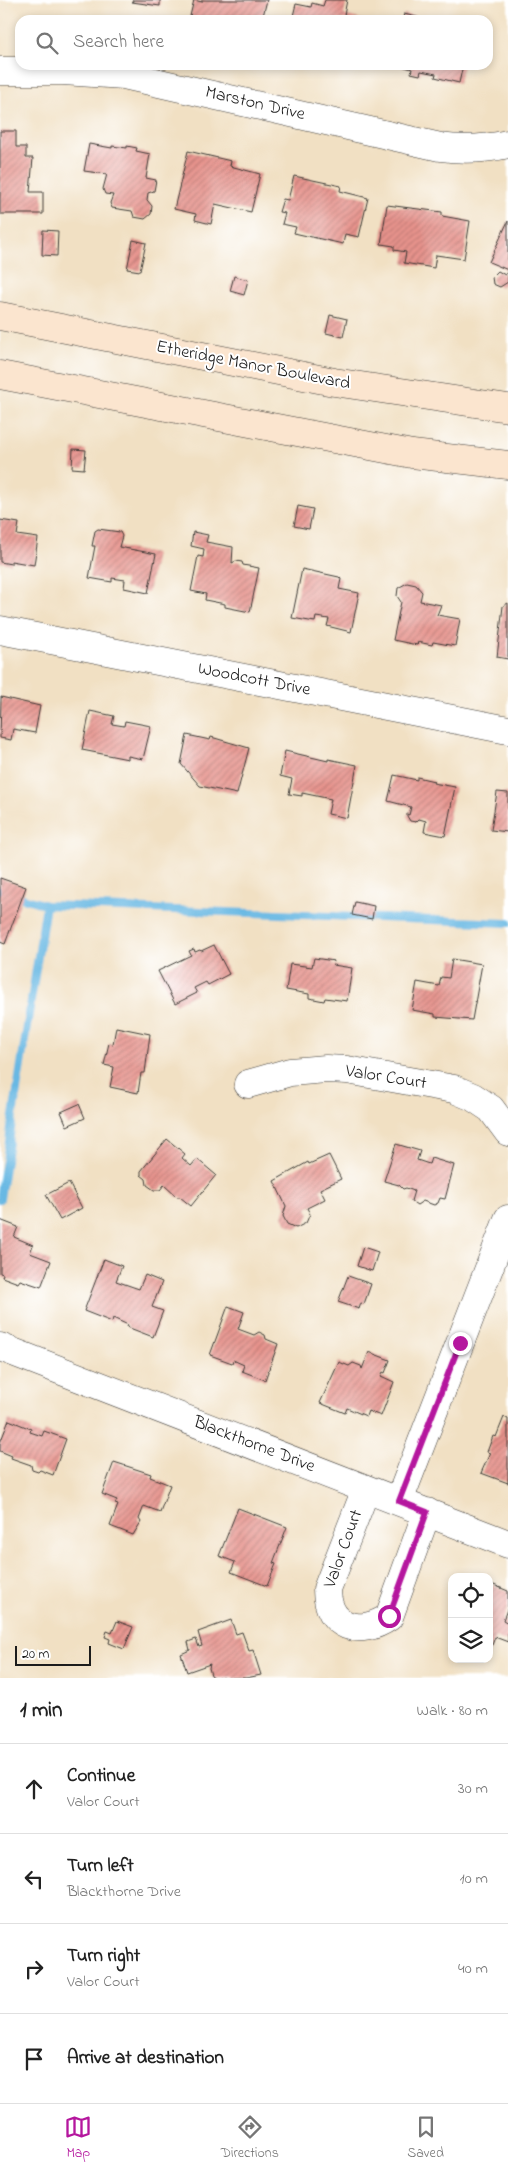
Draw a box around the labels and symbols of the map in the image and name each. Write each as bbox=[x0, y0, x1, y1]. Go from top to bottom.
street label: Marston Drive bbox=[202, 80, 308, 128]
street label: Etheridge Manor Boulevard bbox=[153, 334, 352, 399]
street label: Woodcott Drive bbox=[195, 656, 314, 704]
street label: Valor Court bbox=[343, 1059, 428, 1097]
route end bbox=[449, 1332, 472, 1355]
street label: Blackthorne Drive bbox=[189, 1410, 319, 1480]
street label: Valor Court bbox=[317, 1506, 370, 1593]
route start bbox=[378, 1605, 401, 1628]
scale bar bbox=[15, 1643, 91, 1666]

